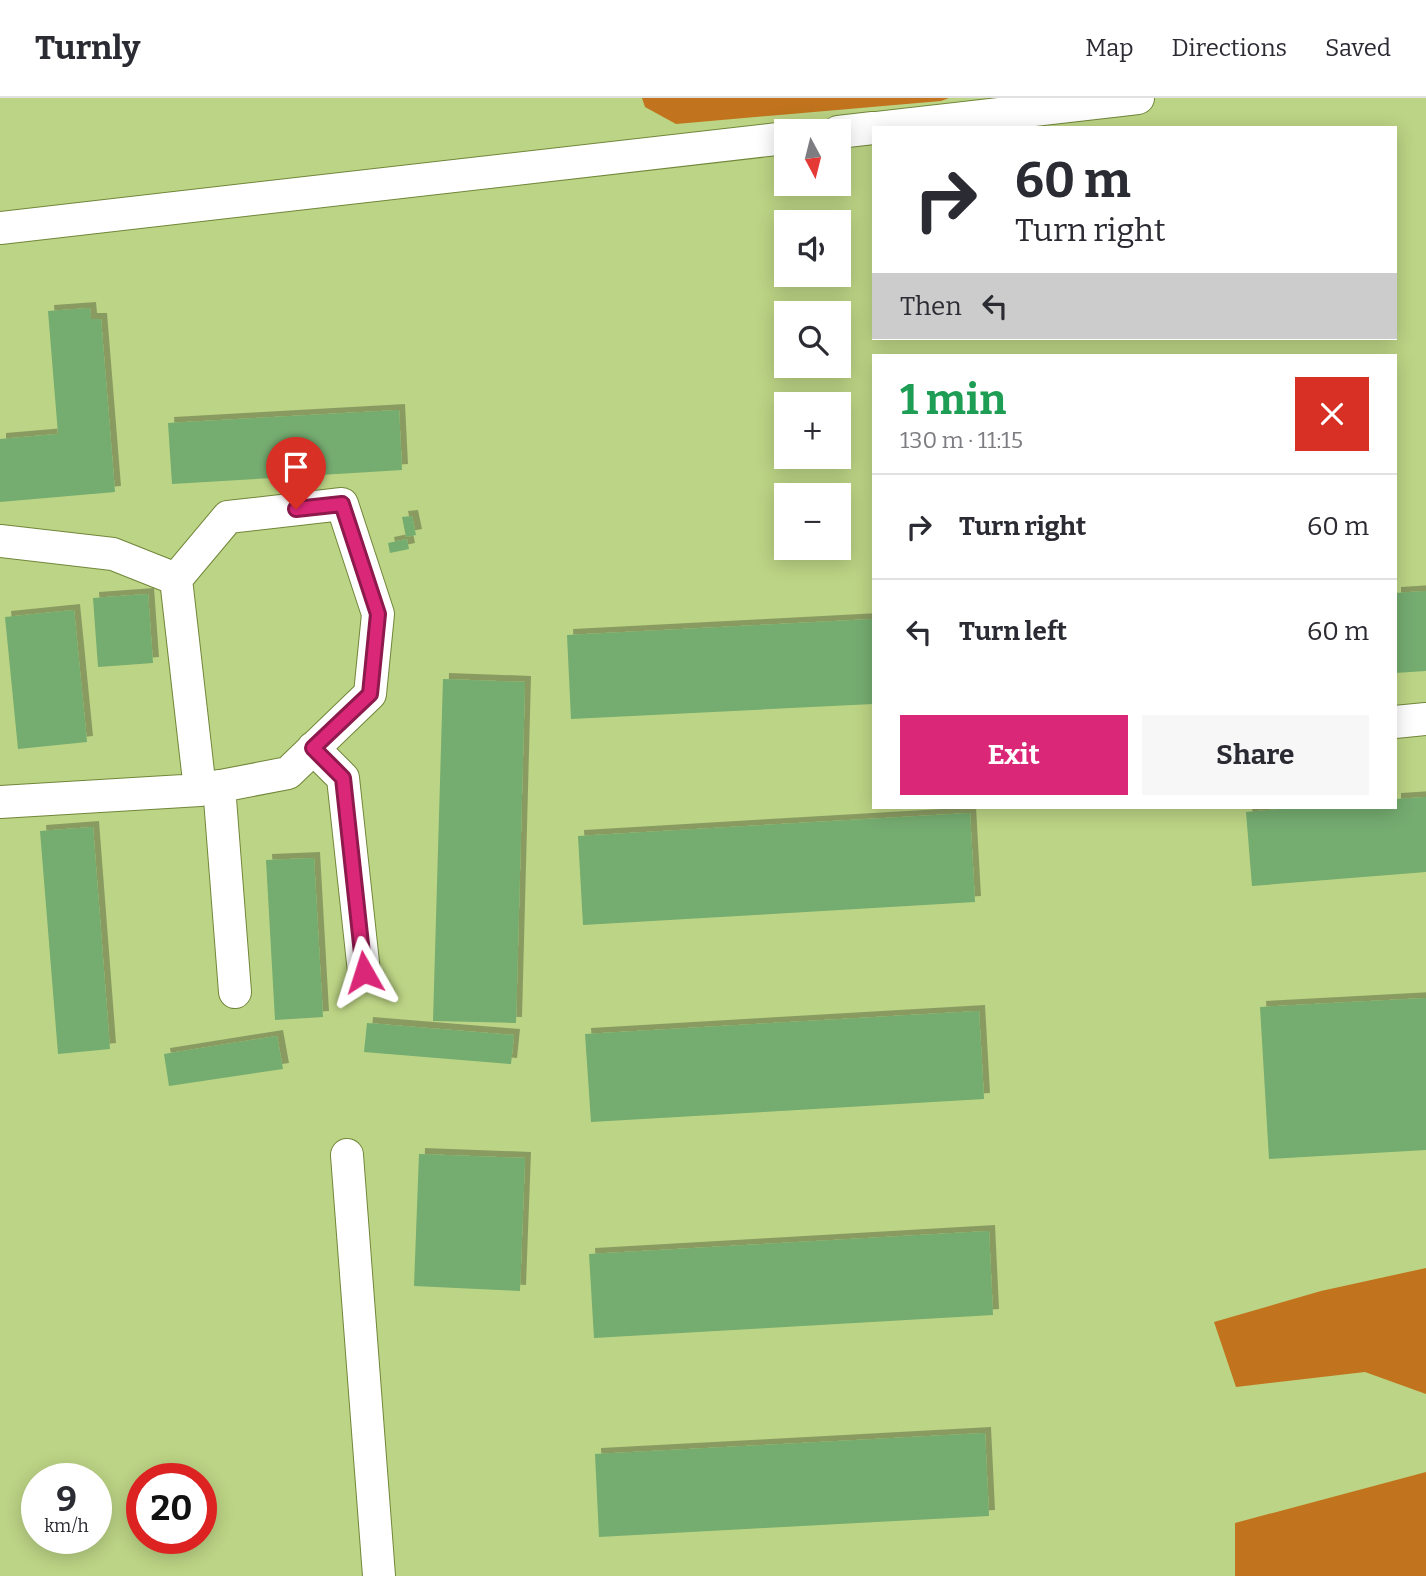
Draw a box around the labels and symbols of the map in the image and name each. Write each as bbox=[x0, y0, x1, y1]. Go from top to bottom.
north arrow bbox=[774, 119, 850, 196]
pin bbox=[266, 437, 326, 509]
position arrow bbox=[327, 935, 401, 1009]
speed limit sign: 20 bbox=[126, 1463, 217, 1554]

